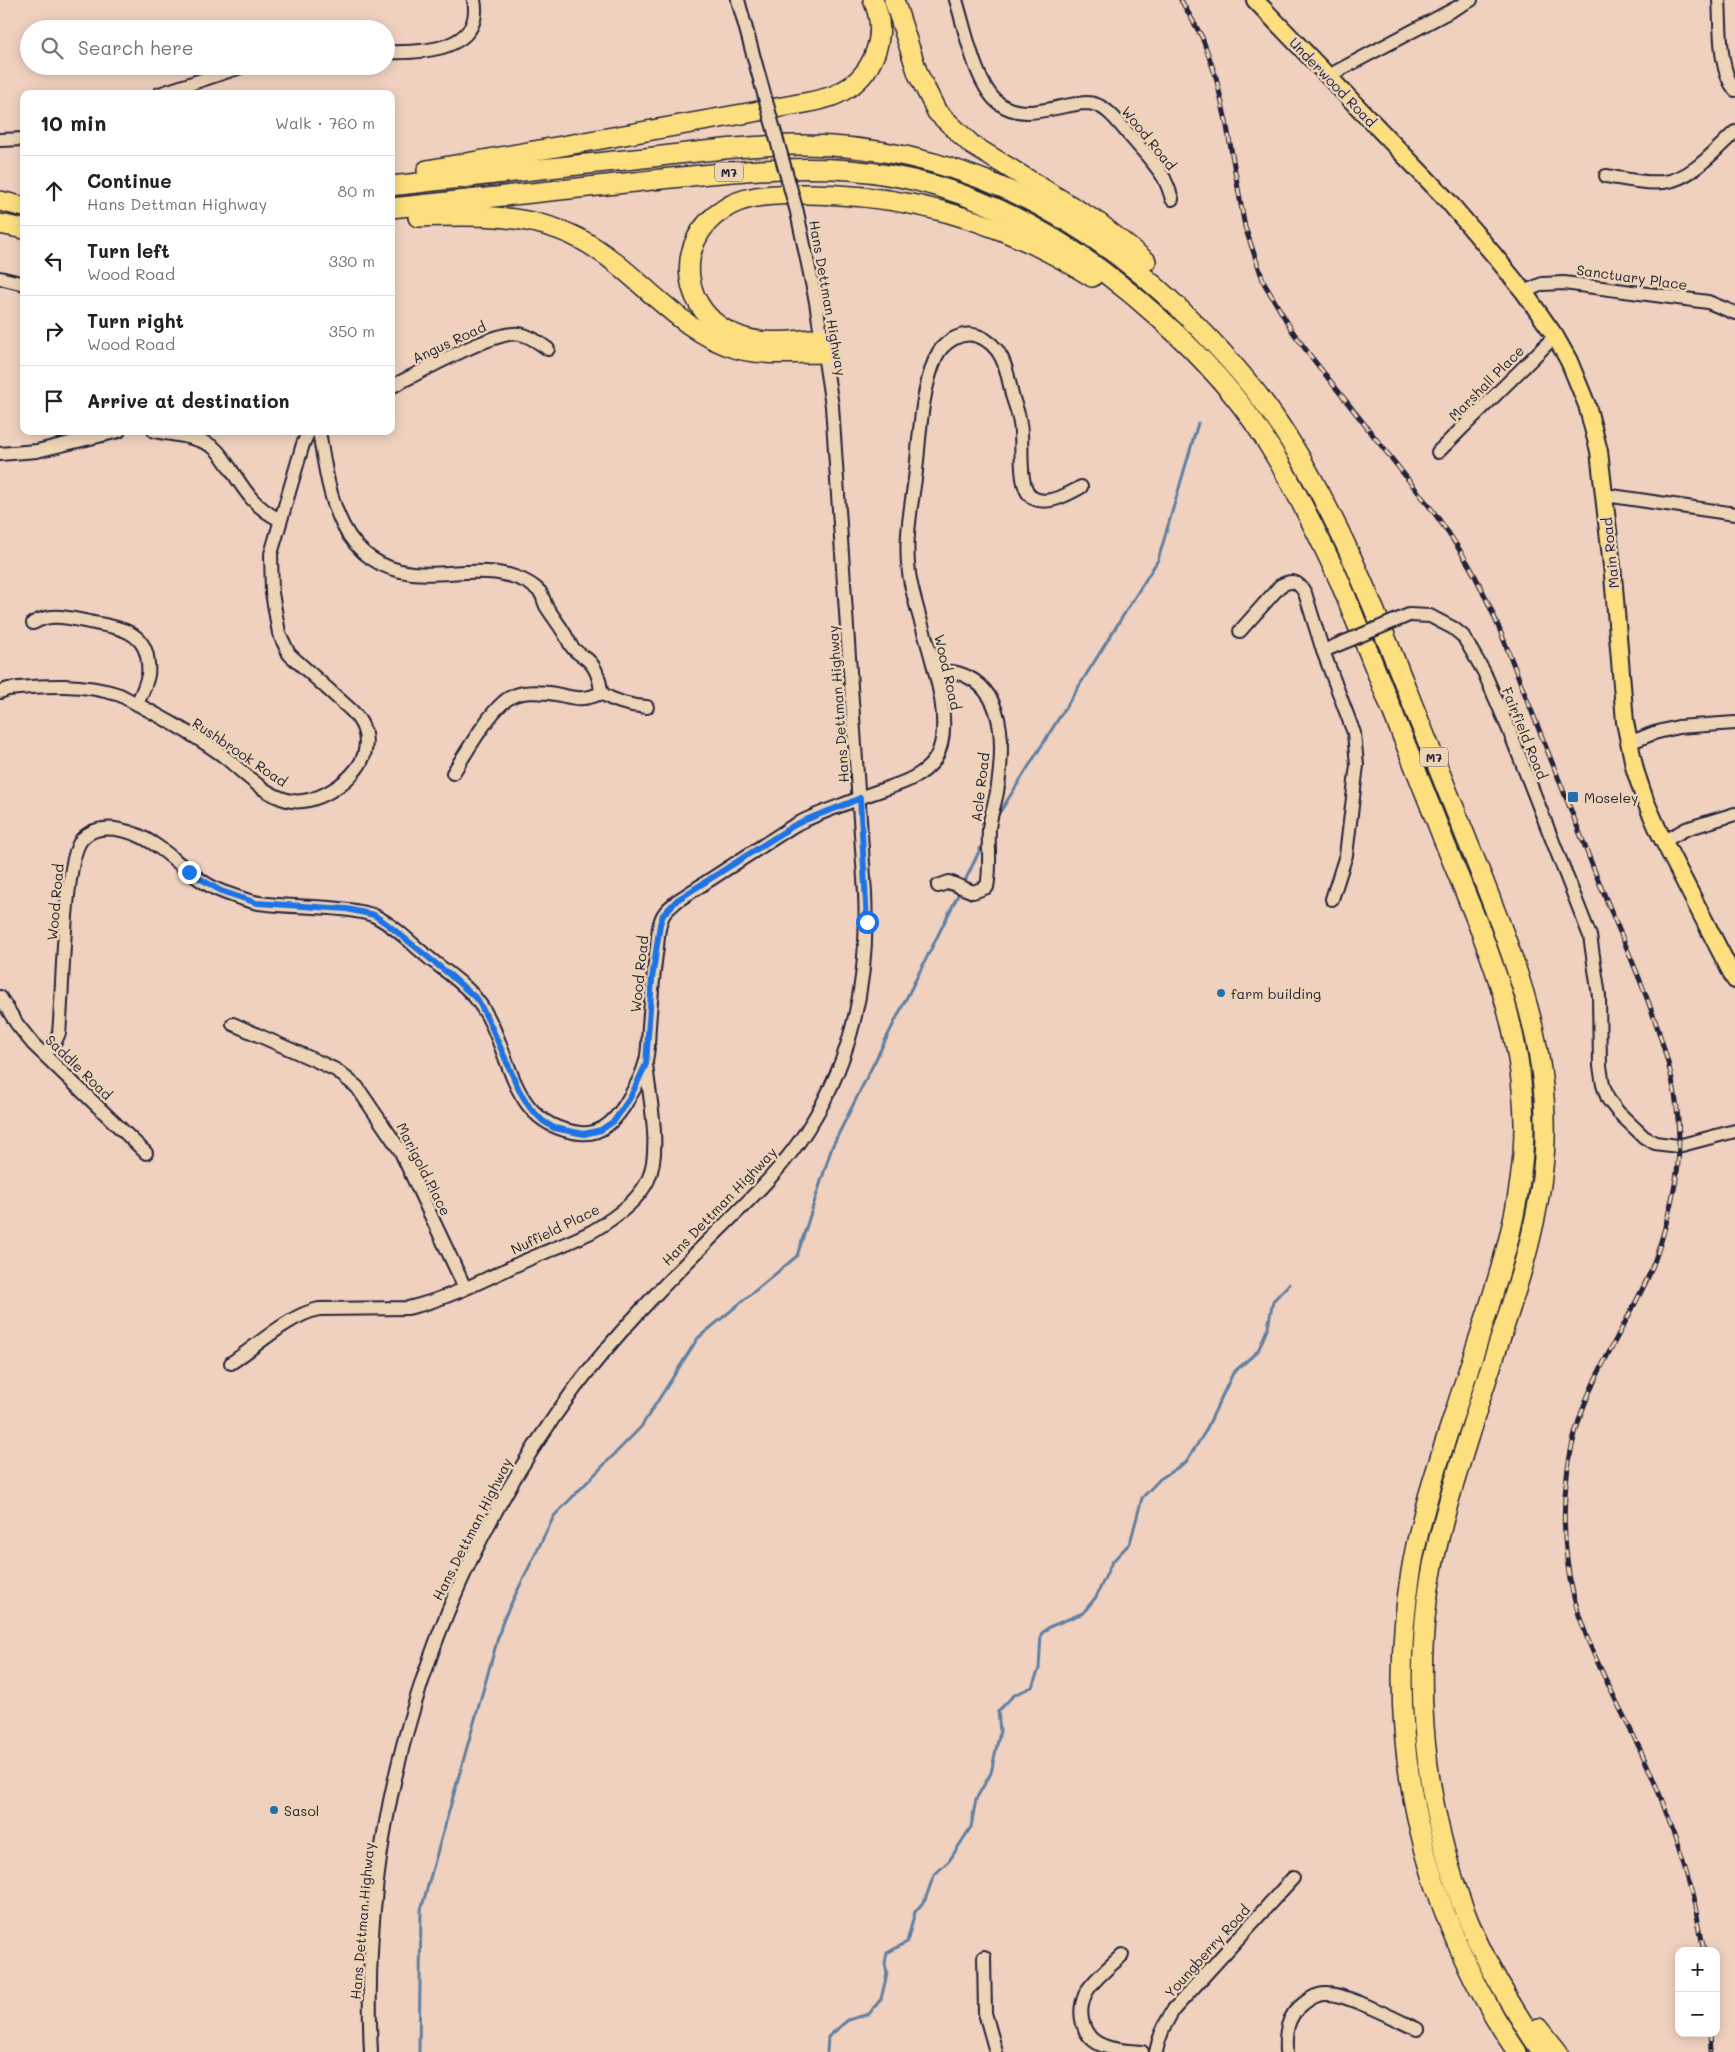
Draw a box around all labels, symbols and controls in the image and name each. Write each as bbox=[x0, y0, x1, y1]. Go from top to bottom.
search box bbox=[20, 20, 395, 75]
street label: Underwood Road bbox=[1285, 33, 1381, 131]
icon: search bbox=[38, 34, 66, 62]
text: Search here bbox=[78, 35, 194, 60]
street label: Wood Road bbox=[1117, 102, 1181, 174]
text: 10 min bbox=[40, 109, 106, 136]
text: Walk · 760 m bbox=[275, 112, 375, 133]
road number: M7 bbox=[715, 162, 743, 182]
text: Continue bbox=[87, 168, 172, 193]
icon: ahead bbox=[40, 177, 68, 205]
text: 80 m bbox=[338, 180, 375, 201]
text: Hans Dettman Highway bbox=[87, 193, 267, 214]
street label: Hans Dettman Highway bbox=[805, 219, 851, 377]
text: Turn left bbox=[87, 238, 170, 263]
icon: left bbox=[40, 247, 68, 275]
text: 330 m bbox=[329, 250, 375, 271]
street label: Sanctuary Place bbox=[1575, 260, 1689, 294]
text: Wood Road bbox=[87, 263, 175, 284]
text: Turn right bbox=[87, 308, 184, 333]
icon: right bbox=[40, 317, 68, 345]
street label: Angus Road bbox=[409, 317, 489, 367]
text: 350 m bbox=[329, 320, 375, 341]
text: Wood Road bbox=[87, 333, 175, 354]
street label: Marshall Place bbox=[1444, 341, 1528, 425]
icon: arrive bbox=[40, 387, 68, 415]
text: Arrive at destination bbox=[87, 388, 290, 413]
street label: Main Road bbox=[1597, 516, 1623, 589]
street label: Hans Dettman Highway bbox=[823, 625, 853, 783]
street label: Wood Road bbox=[930, 632, 966, 712]
street label: Fairfield Road bbox=[1498, 684, 1552, 782]
street label: Rushbrook Road bbox=[189, 713, 291, 791]
road number: M7 bbox=[1420, 748, 1448, 766]
street label: Acle Road bbox=[966, 751, 994, 823]
place label: Moseley bbox=[1584, 788, 1638, 807]
marker: Moseley bbox=[1566, 790, 1580, 804]
route end bbox=[178, 861, 201, 884]
street label: Wood Road bbox=[42, 863, 68, 941]
route start bbox=[856, 911, 879, 934]
street label: Wood Road bbox=[626, 935, 652, 1013]
place label: farm building bbox=[1231, 984, 1321, 1003]
marker: farm building bbox=[1215, 987, 1227, 999]
street label: Saddle Road bbox=[42, 1030, 117, 1104]
street label: Marigold Place bbox=[392, 1119, 456, 1219]
street label: Hans Dettman Highway bbox=[657, 1143, 781, 1269]
street label: Nuffield Place bbox=[508, 1199, 602, 1259]
street label: Hans Dettman Highway bbox=[428, 1454, 516, 1604]
place label: Sasol bbox=[284, 1801, 319, 1820]
marker: Sasol bbox=[268, 1804, 280, 1816]
street label: Hans Dettman Highway bbox=[346, 1842, 378, 2000]
street label: Youngberry Road bbox=[1160, 1900, 1254, 2002]
map controls bbox=[1675, 1947, 1720, 2037]
button: + bbox=[1675, 1947, 1720, 1992]
button: − bbox=[1675, 1992, 1720, 2037]

